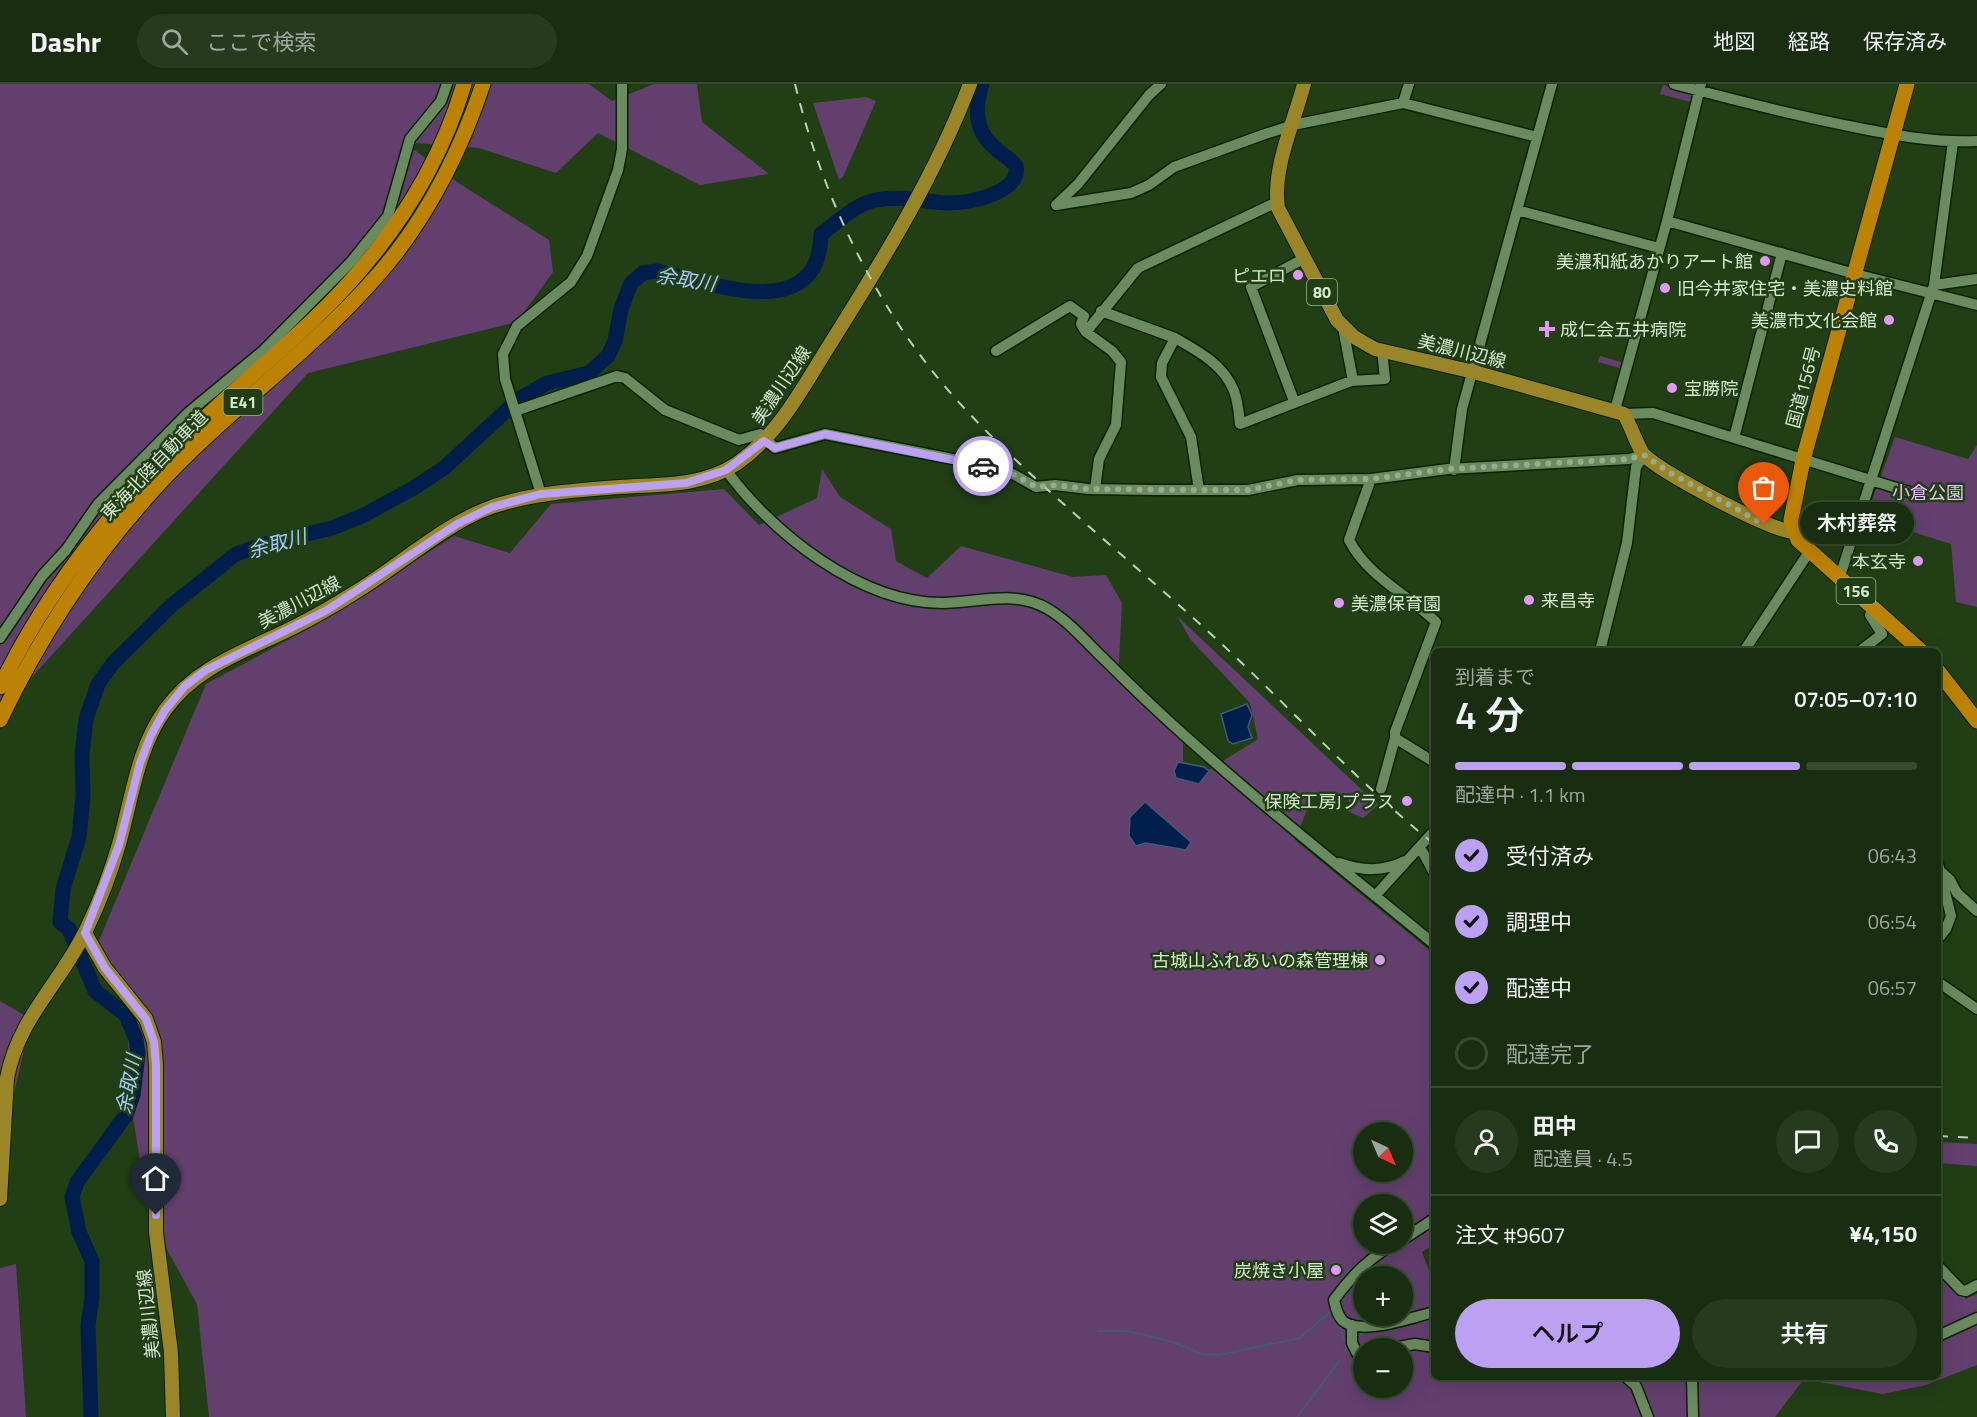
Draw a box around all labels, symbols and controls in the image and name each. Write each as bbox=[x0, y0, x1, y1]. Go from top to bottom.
search box bbox=[137, 14, 557, 68]
text: Dashr bbox=[30, 20, 101, 63]
icon: search bbox=[158, 25, 191, 58]
text: ここで検索 bbox=[206, 25, 316, 59]
text: 地図 bbox=[1713, 25, 1755, 57]
text: 経路 bbox=[1788, 25, 1830, 57]
text: 保存済み bbox=[1863, 25, 1947, 57]
place label: 美濃和紙あかりアート館 bbox=[1556, 248, 1753, 275]
marker: 美濃和紙あかりアート館 bbox=[1758, 254, 1772, 268]
water label: 余取川 bbox=[654, 259, 720, 299]
place label: ピエロ bbox=[1232, 262, 1286, 289]
marker: ピエロ bbox=[1291, 268, 1305, 282]
place label: 旧今井家住宅・美濃史料館 bbox=[1677, 275, 1893, 302]
road number: 80 bbox=[1307, 279, 1337, 305]
marker: 旧今井家住宅・美濃史料館 bbox=[1658, 281, 1672, 295]
place label: 美濃市文化会館 bbox=[1751, 307, 1877, 334]
marker: 美濃市文化会館 bbox=[1882, 313, 1896, 327]
place label: 成仁会五井病院 bbox=[1560, 316, 1686, 343]
marker: 成仁会五井病院 bbox=[1538, 320, 1556, 338]
street label: 美濃川辺線 bbox=[1415, 327, 1509, 375]
street label: 美濃川辺線 bbox=[745, 340, 817, 430]
street label: 国道156号 bbox=[1779, 343, 1827, 431]
place label: 宝勝院 bbox=[1684, 375, 1738, 402]
marker: 宝勝院 bbox=[1665, 381, 1679, 395]
road number: E41 bbox=[224, 389, 262, 415]
street label: 東海北陸自動車道 bbox=[94, 404, 214, 526]
courier bbox=[953, 436, 1013, 496]
icon: car bbox=[967, 450, 1000, 483]
pin bbox=[1738, 462, 1789, 524]
icon: bag bbox=[1747, 471, 1780, 504]
park label: 小倉公園 bbox=[1892, 479, 1964, 506]
callout: 木村葬祭 bbox=[1800, 503, 1914, 545]
text: 木村葬祭 bbox=[1817, 507, 1897, 538]
water label: 余取川 bbox=[244, 520, 312, 566]
place label: 本玄寺 bbox=[1852, 548, 1906, 575]
marker: 本玄寺 bbox=[1911, 554, 1925, 568]
street label: 美濃川辺線 bbox=[253, 569, 345, 635]
road number: 156 bbox=[1836, 578, 1876, 604]
place label: 来昌寺 bbox=[1541, 587, 1595, 614]
place label: 美濃保育園 bbox=[1351, 590, 1441, 617]
marker: 来昌寺 bbox=[1522, 593, 1536, 607]
marker: 美濃保育園 bbox=[1332, 596, 1346, 610]
text: 到着まで bbox=[1455, 661, 1535, 692]
text: 07:05–07:10 bbox=[1794, 682, 1917, 716]
text: 4 分 bbox=[1455, 685, 1524, 744]
text: 配達中 · 1.1 km bbox=[1455, 779, 1586, 810]
place label: 保険工房Jプラス bbox=[1264, 788, 1395, 815]
marker: 保険工房Jプラス bbox=[1400, 794, 1414, 808]
icon: check bbox=[1455, 839, 1488, 872]
text: 受付済み bbox=[1506, 839, 1594, 873]
text: 06:43 bbox=[1868, 840, 1917, 871]
icon: check bbox=[1455, 905, 1488, 938]
text: 調理中 bbox=[1506, 905, 1572, 939]
text: 06:54 bbox=[1868, 906, 1917, 937]
place label: 古城山ふれあいの森管理棟 bbox=[1152, 947, 1368, 974]
marker: 古城山ふれあいの森管理棟 bbox=[1373, 953, 1387, 967]
icon: check bbox=[1455, 971, 1488, 1004]
text: 配達中 bbox=[1506, 971, 1572, 1005]
text: 06:57 bbox=[1868, 972, 1917, 1003]
text: 配達完了 bbox=[1506, 1037, 1594, 1071]
water label: 余取川 bbox=[107, 1050, 149, 1116]
text: 田中 bbox=[1533, 1109, 1577, 1143]
button: person bbox=[1455, 1110, 1518, 1173]
button: chat bbox=[1776, 1110, 1839, 1173]
button: phone bbox=[1854, 1110, 1917, 1173]
north arrow bbox=[1353, 1122, 1413, 1182]
map controls bbox=[1353, 1122, 1413, 1398]
text: 配達員 · 4.5 bbox=[1533, 1143, 1633, 1174]
pin bbox=[130, 1153, 181, 1215]
icon: home bbox=[139, 1162, 172, 1195]
button: layers bbox=[1353, 1194, 1413, 1254]
text: ¥4,150 bbox=[1850, 1217, 1917, 1251]
text: 注文 #9607 bbox=[1455, 1218, 1565, 1252]
place label: 炭焼き小屋 bbox=[1234, 1257, 1324, 1284]
marker: 炭焼き小屋 bbox=[1329, 1263, 1343, 1277]
button: + bbox=[1353, 1266, 1413, 1326]
street label: 美濃川辺線 bbox=[130, 1268, 166, 1360]
button: ヘルプ bbox=[1455, 1299, 1680, 1368]
button: 共有 bbox=[1692, 1299, 1917, 1368]
button: − bbox=[1353, 1338, 1413, 1398]

